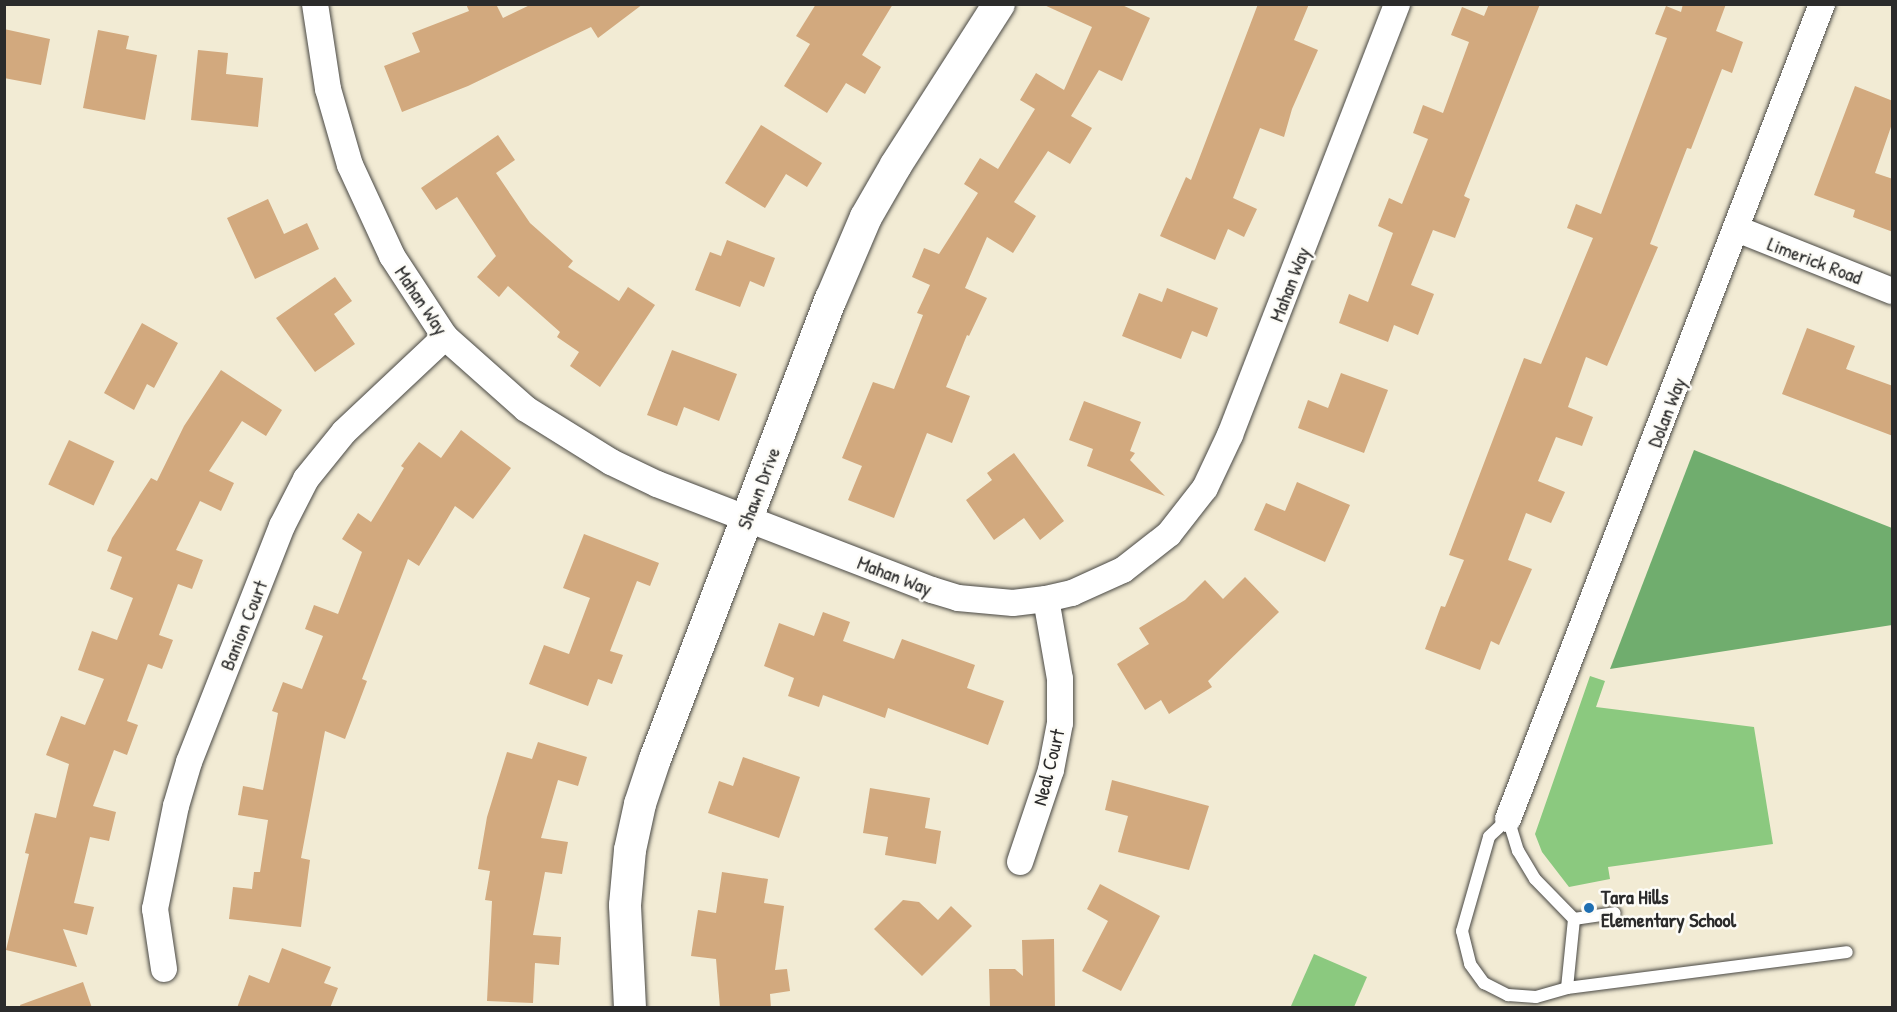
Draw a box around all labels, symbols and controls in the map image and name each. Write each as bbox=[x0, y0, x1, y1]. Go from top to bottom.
street label: Limerick Road bbox=[1764, 231, 1866, 289]
street label: Mahan Way bbox=[1264, 243, 1314, 325]
street label: Mahan Way bbox=[390, 261, 454, 339]
street label: Dolan Way bbox=[1642, 374, 1690, 450]
street label: Shawn Drive bbox=[731, 444, 785, 532]
street label: Mahan Way bbox=[854, 550, 936, 600]
street label: Banion Court bbox=[214, 577, 272, 673]
street label: Neal Court bbox=[1027, 726, 1069, 808]
place label: Tara Hills Elementary School bbox=[1601, 885, 1736, 932]
marker: Tara Hills Elementary School bbox=[1582, 901, 1596, 915]

